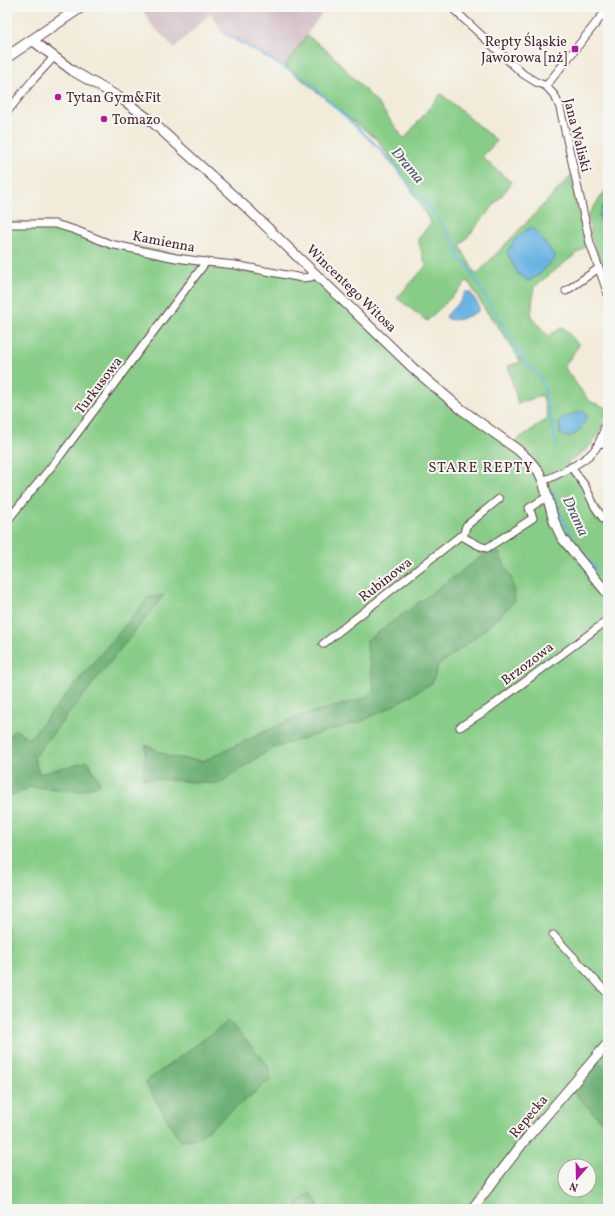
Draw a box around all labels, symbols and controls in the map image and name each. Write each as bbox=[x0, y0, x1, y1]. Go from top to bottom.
place label: Repty Śląskie Jaworowa [nż] bbox=[481, 32, 567, 68]
marker: Repty Śląskie Jaworowa [nż] bbox=[570, 44, 580, 54]
place label: Tytan Gym&Fit bbox=[66, 89, 161, 108]
marker: Tytan Gym&Fit bbox=[53, 92, 63, 102]
street label: Jana Waliski bbox=[558, 96, 595, 174]
place label: Tomazo bbox=[112, 111, 160, 130]
marker: Tomazo bbox=[99, 114, 109, 124]
water label: Drama bbox=[385, 143, 428, 189]
street label: Kamienna bbox=[131, 227, 197, 258]
street label: Wincentego Witosa bbox=[302, 241, 400, 337]
street label: Turkusowa bbox=[71, 353, 127, 419]
district label: STARE REPTY bbox=[428, 458, 534, 479]
water label: Drama bbox=[556, 493, 593, 540]
street label: Rubinowa bbox=[355, 553, 417, 607]
street label: Brzozowa bbox=[498, 638, 558, 690]
street label: Repecka bbox=[505, 1091, 553, 1143]
north arrow bbox=[557, 1158, 597, 1198]
text: N bbox=[568, 1178, 580, 1194]

